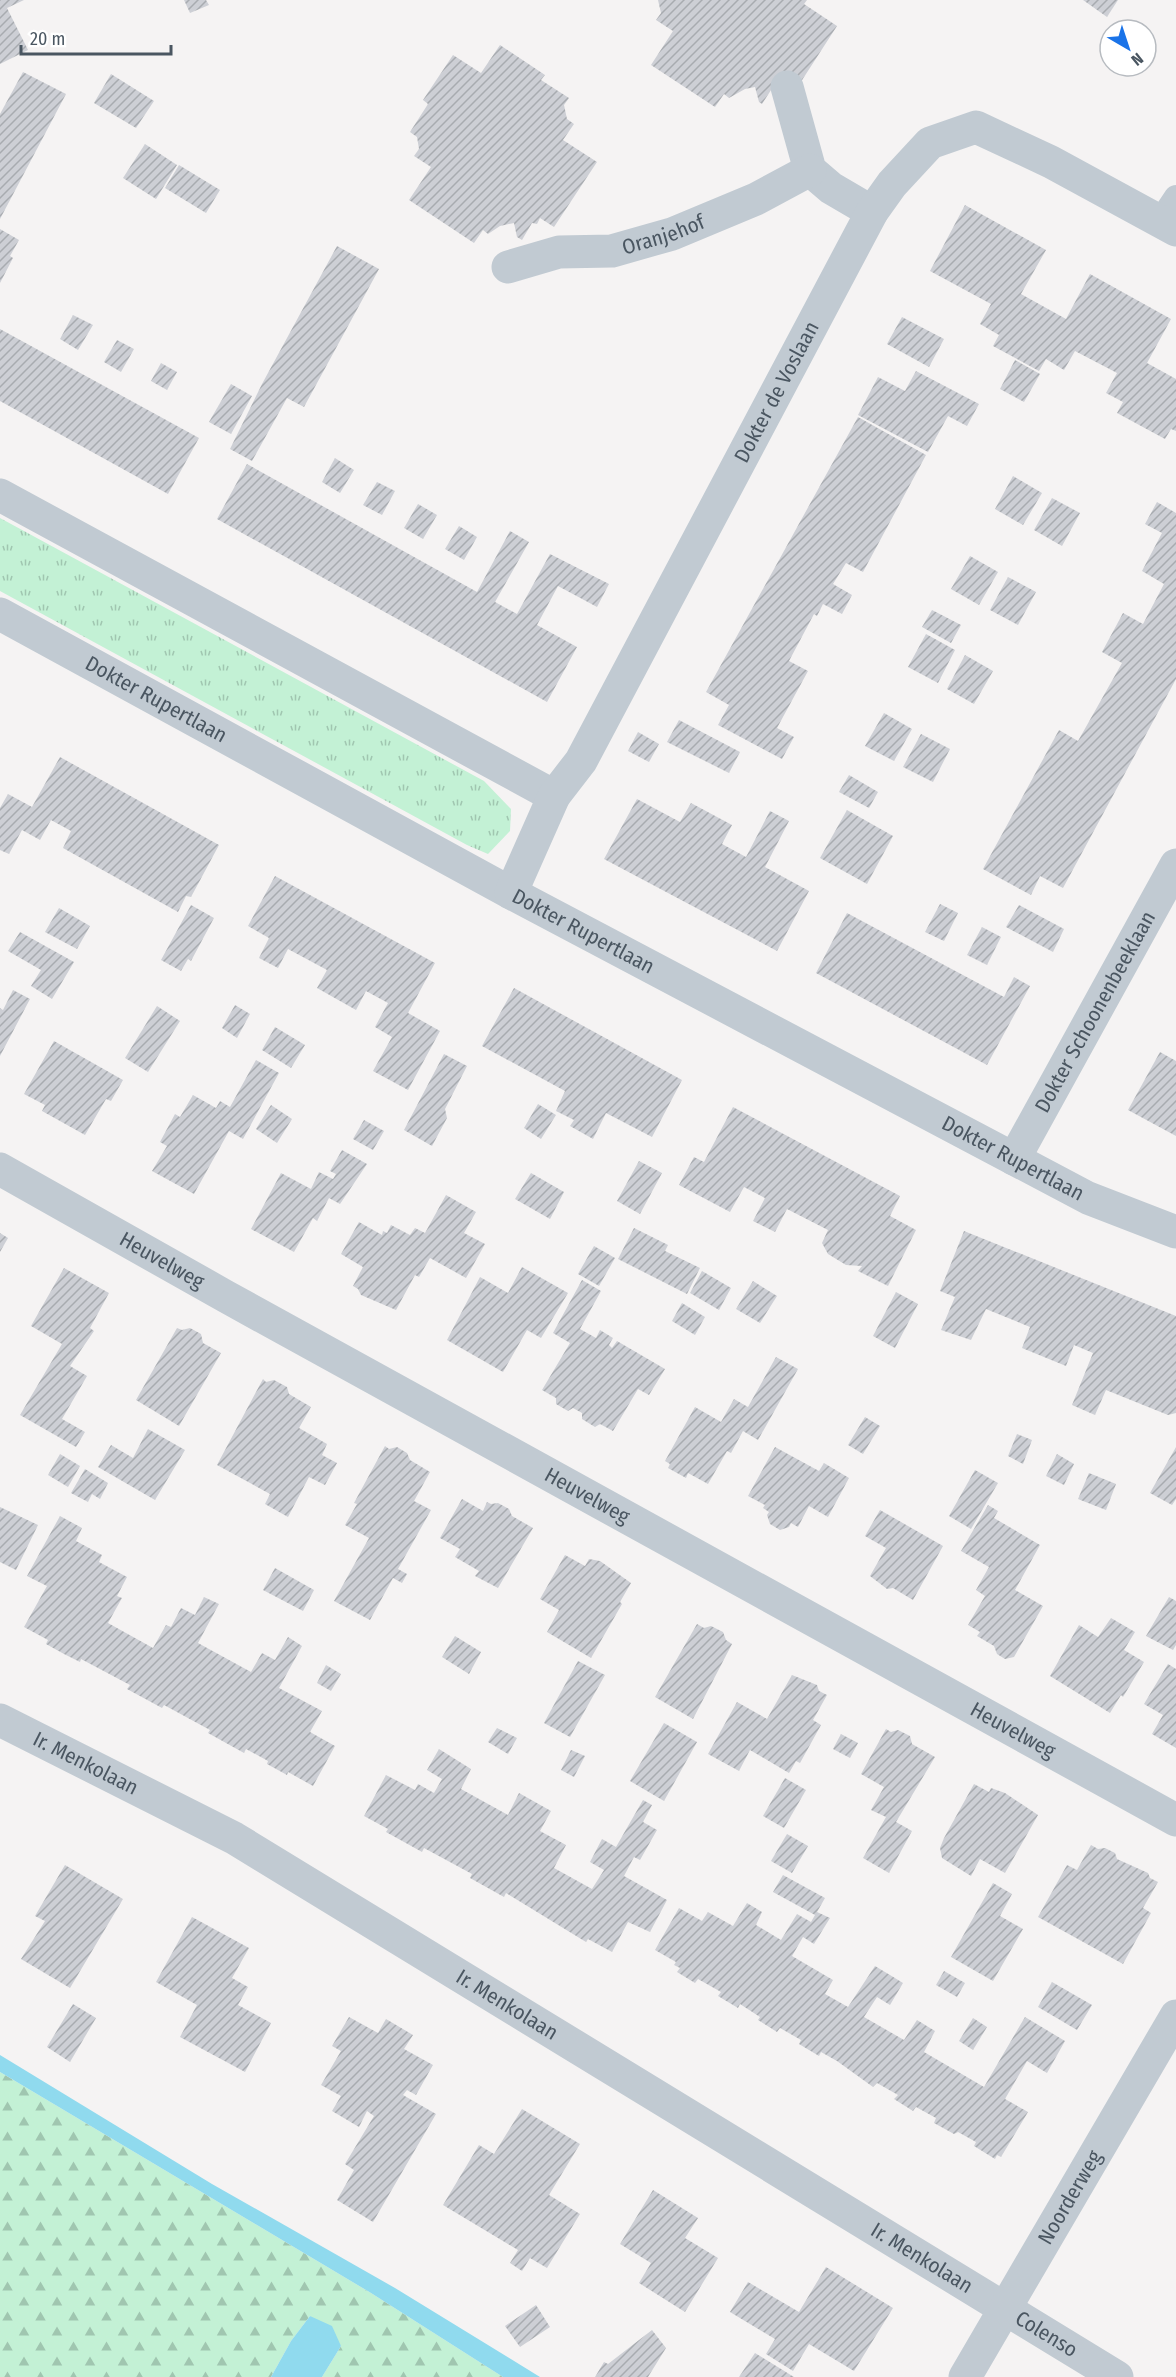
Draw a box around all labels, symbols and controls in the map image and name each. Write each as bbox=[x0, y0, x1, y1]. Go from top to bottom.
scale bar bbox=[21, 18, 171, 56]
north arrow bbox=[1098, 18, 1158, 78]
text: 20 m bbox=[30, 28, 65, 50]
text: N bbox=[1127, 49, 1147, 70]
street label: Oranjehof bbox=[619, 208, 710, 260]
street label: Dokter de Voslaan bbox=[729, 317, 825, 467]
street label: Dokter Rupertlaan bbox=[81, 650, 231, 748]
street label: Dokter Rupertlaan bbox=[508, 883, 659, 979]
street label: Dokter Schoonenbeeklaan bbox=[1029, 907, 1161, 1117]
street label: Dokter Rupertlaan bbox=[937, 1110, 1089, 1207]
street label: Heuvelweg bbox=[115, 1226, 209, 1295]
street label: Heuvelweg bbox=[540, 1462, 635, 1530]
street label: Heuvelweg bbox=[966, 1696, 1060, 1764]
street label: Ir. Menkolaan bbox=[29, 1726, 143, 1801]
street label: Ir. Menkolaan bbox=[451, 1964, 563, 2046]
street label: Noorderweg bbox=[1032, 2146, 1108, 2249]
street label: Ir. Menkolaan bbox=[866, 2217, 978, 2299]
street label: Colenso bbox=[1011, 2305, 1082, 2363]

